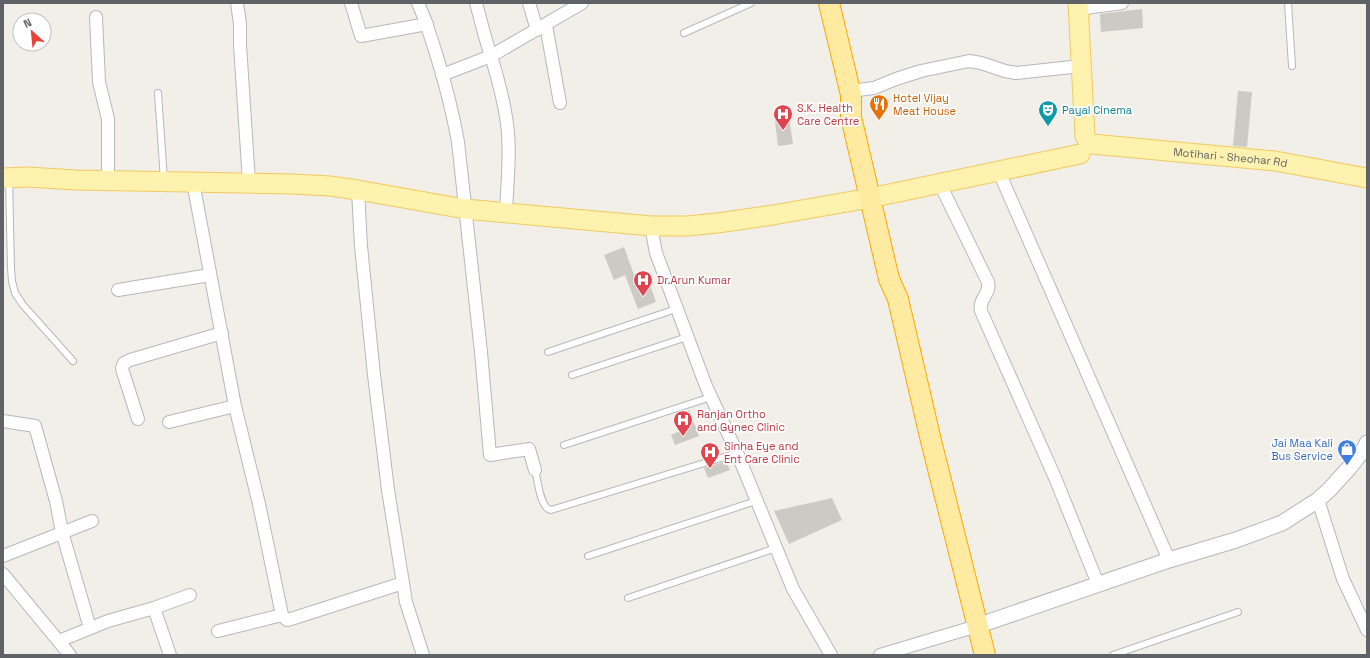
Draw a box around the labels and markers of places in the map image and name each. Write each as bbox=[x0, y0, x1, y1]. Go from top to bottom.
place label: Hotel Vijay Meat House bbox=[893, 91, 956, 118]
restaurant icon: Hotel Vijay Meat House bbox=[868, 93, 890, 121]
theatre icon: Payal Cinema bbox=[1037, 99, 1059, 127]
place label: S.K. Health Care Centre bbox=[797, 101, 859, 128]
hospital icon: S.K. Health Care Centre bbox=[772, 103, 794, 131]
place label: Payal Cinema bbox=[1062, 103, 1133, 117]
hospital icon: Dr.Arun Kumar bbox=[632, 269, 654, 297]
place label: Dr.Arun Kumar bbox=[657, 273, 731, 287]
place label: Ranjan Ortho and Gynec Clinic bbox=[697, 407, 785, 434]
hospital icon: Ranjan Ortho and Gynec Clinic bbox=[672, 409, 694, 437]
place label: Jai Maa Kali Bus Service bbox=[1271, 436, 1333, 463]
shop icon: Jai Maa Kali Bus Service bbox=[1336, 438, 1358, 466]
place label: Sinha Eye and Ent Care Clinic bbox=[724, 439, 800, 466]
hospital icon: Sinha Eye and Ent Care Clinic bbox=[699, 441, 721, 469]

